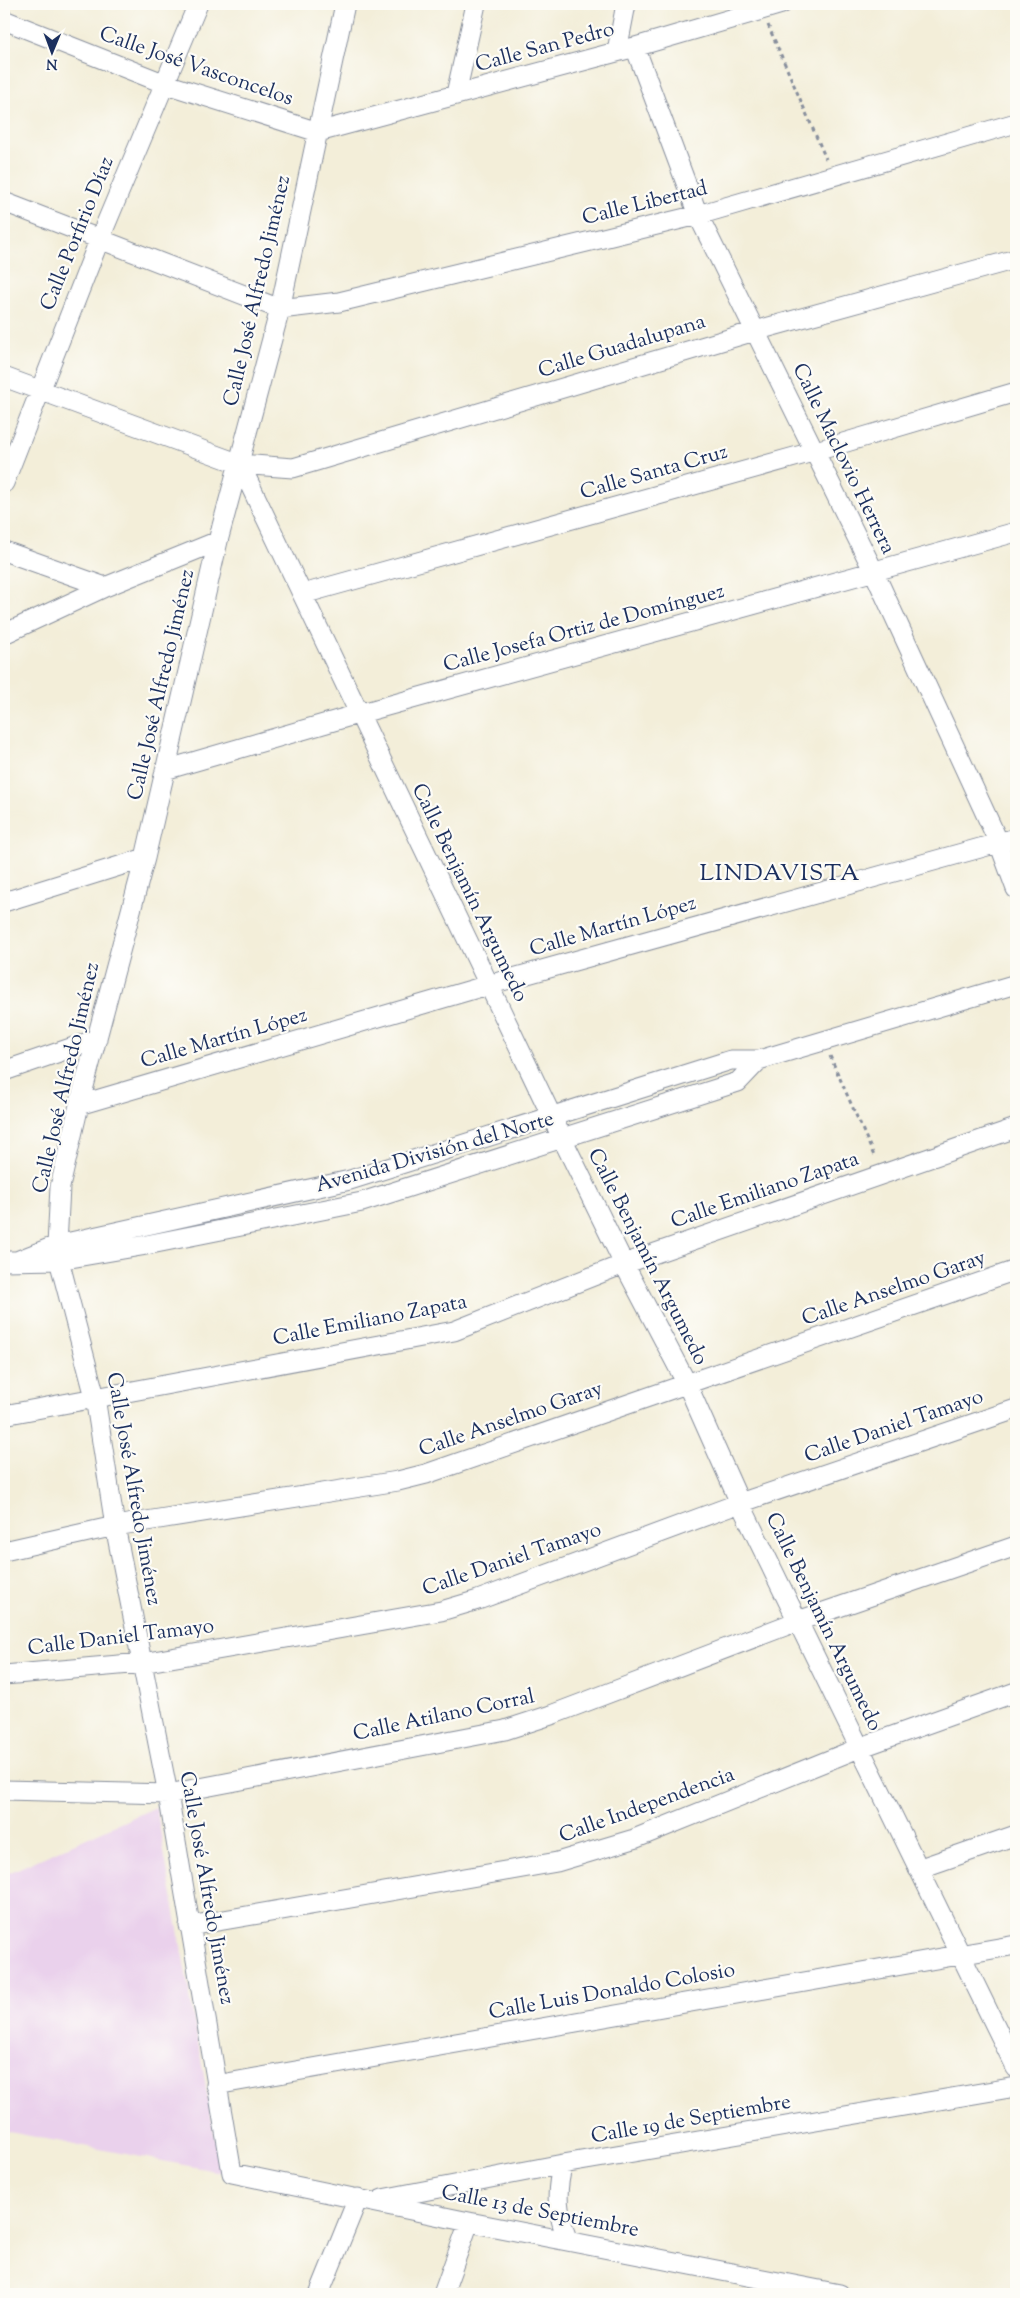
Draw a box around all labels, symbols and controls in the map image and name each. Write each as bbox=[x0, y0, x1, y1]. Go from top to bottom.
street label: Calle San Pedro bbox=[472, 15, 618, 81]
street label: Calle José Vasconcelos bbox=[95, 20, 297, 114]
north arrow bbox=[28, 28, 78, 78]
text: N bbox=[46, 53, 58, 73]
street label: Calle Porfirio Díaz bbox=[33, 152, 123, 316]
street label: Calle José Alfredo Jiménez bbox=[217, 172, 299, 410]
street label: Calle Libertad bbox=[579, 174, 711, 234]
street label: Calle Guadalupana bbox=[535, 307, 710, 387]
street label: Calle Maclovio Herrera bbox=[784, 359, 902, 560]
street label: Calle Santa Cruz bbox=[577, 438, 731, 508]
street label: Calle José Alfredo Jiménez bbox=[121, 566, 203, 804]
street label: Calle Josefa Ortiz de Domínguez bbox=[440, 577, 728, 681]
street label: Calle Benjamín Argumedo bbox=[403, 779, 535, 1007]
district label: LINDAVISTA bbox=[699, 857, 861, 891]
street label: Calle Martín López bbox=[526, 889, 700, 965]
street label: Calle José Alfredo Jiménez bbox=[26, 959, 108, 1197]
street label: Calle Martín López bbox=[137, 1001, 311, 1077]
street label: Avenida División del Norte bbox=[312, 1105, 558, 1201]
street label: Calle Benjamín Argumedo bbox=[579, 1143, 715, 1371]
street label: Calle Emiliano Zapata bbox=[667, 1145, 863, 1237]
street label: Calle Anselmo Garay bbox=[798, 1243, 991, 1335]
street label: Calle Emiliano Zapata bbox=[270, 1287, 470, 1355]
street label: Calle José Alfredo Jiménez bbox=[98, 1370, 168, 1608]
street label: Calle Anselmo Garay bbox=[415, 1374, 608, 1466]
street label: Calle Daniel Tamayo bbox=[800, 1382, 988, 1472]
street label: Calle Benjamín Argumedo bbox=[757, 1508, 889, 1736]
street label: Calle Daniel Tamayo bbox=[418, 1515, 606, 1605]
street label: Calle Daniel Tamayo bbox=[26, 1612, 216, 1664]
street label: Calle Atilano Corral bbox=[350, 1682, 538, 1750]
street label: Calle Independencia bbox=[555, 1760, 739, 1852]
street label: Calle José Alfredo Jiménez bbox=[171, 1769, 241, 2007]
street label: Calle Luis Donaldo Colosio bbox=[487, 1956, 737, 2028]
street label: Calle 19 de Septiembre bbox=[589, 2088, 793, 2152]
street label: Calle 13 de Septiembre bbox=[439, 2178, 641, 2246]

